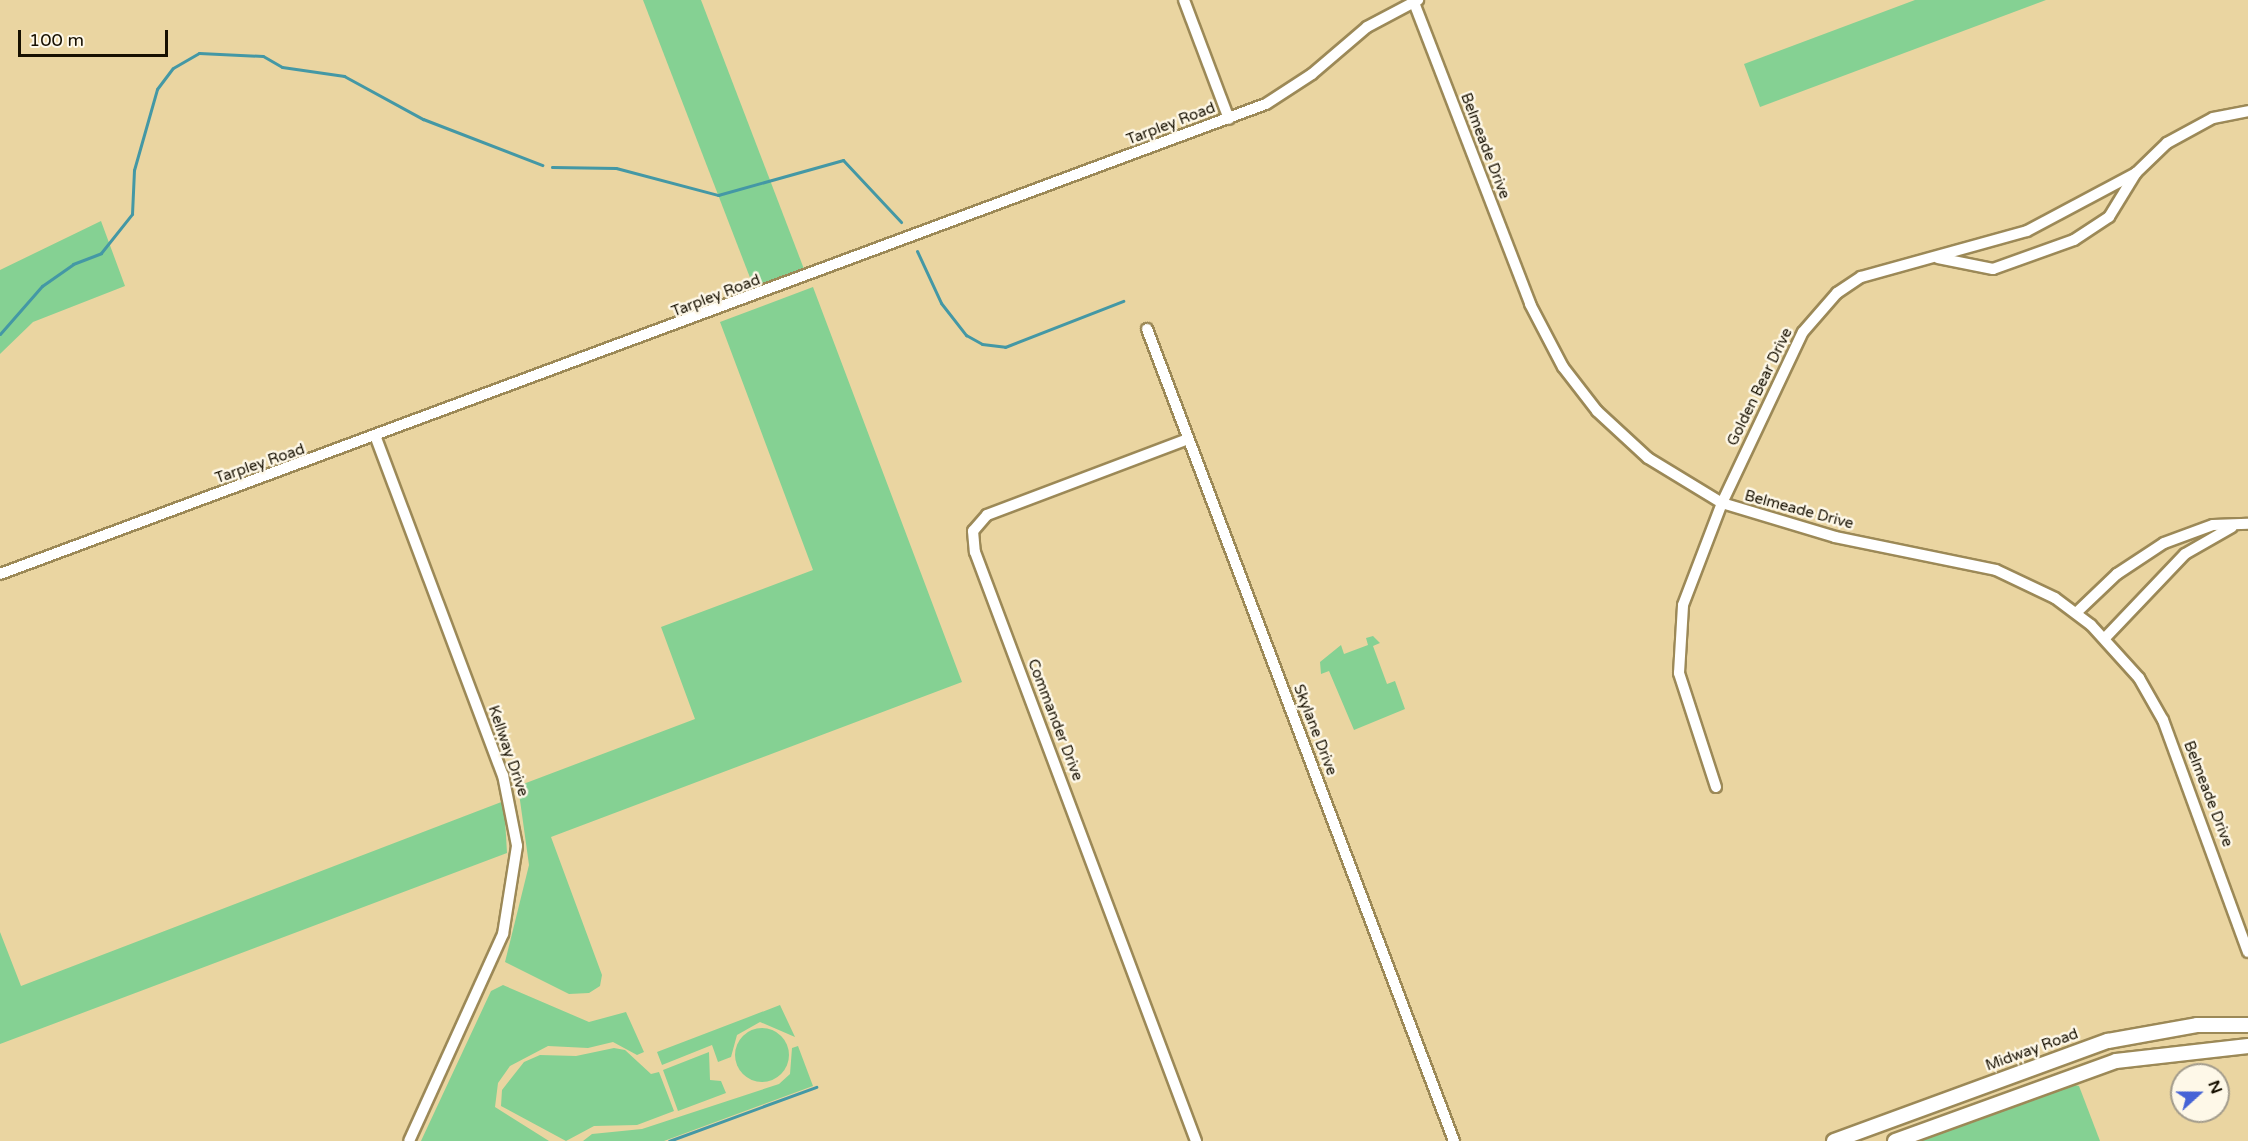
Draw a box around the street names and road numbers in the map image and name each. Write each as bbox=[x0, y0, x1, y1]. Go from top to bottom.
street label: Belmeade Drive bbox=[1457, 90, 1513, 202]
street label: Tarpley Road bbox=[1124, 99, 1218, 149]
street label: Tarpley Road bbox=[669, 271, 763, 321]
street label: Golden Bear Drive bbox=[1724, 325, 1796, 449]
street label: Tarpley Road bbox=[213, 440, 307, 488]
street label: Belmeade Drive bbox=[1743, 487, 1855, 533]
street label: Commander Drive bbox=[1023, 657, 1087, 783]
street label: Skylane Drive bbox=[1289, 682, 1341, 778]
street label: Kellway Drive bbox=[484, 703, 532, 799]
street label: Belmeade Drive bbox=[2180, 738, 2236, 850]
street label: Midway Road bbox=[1983, 1025, 2081, 1075]

